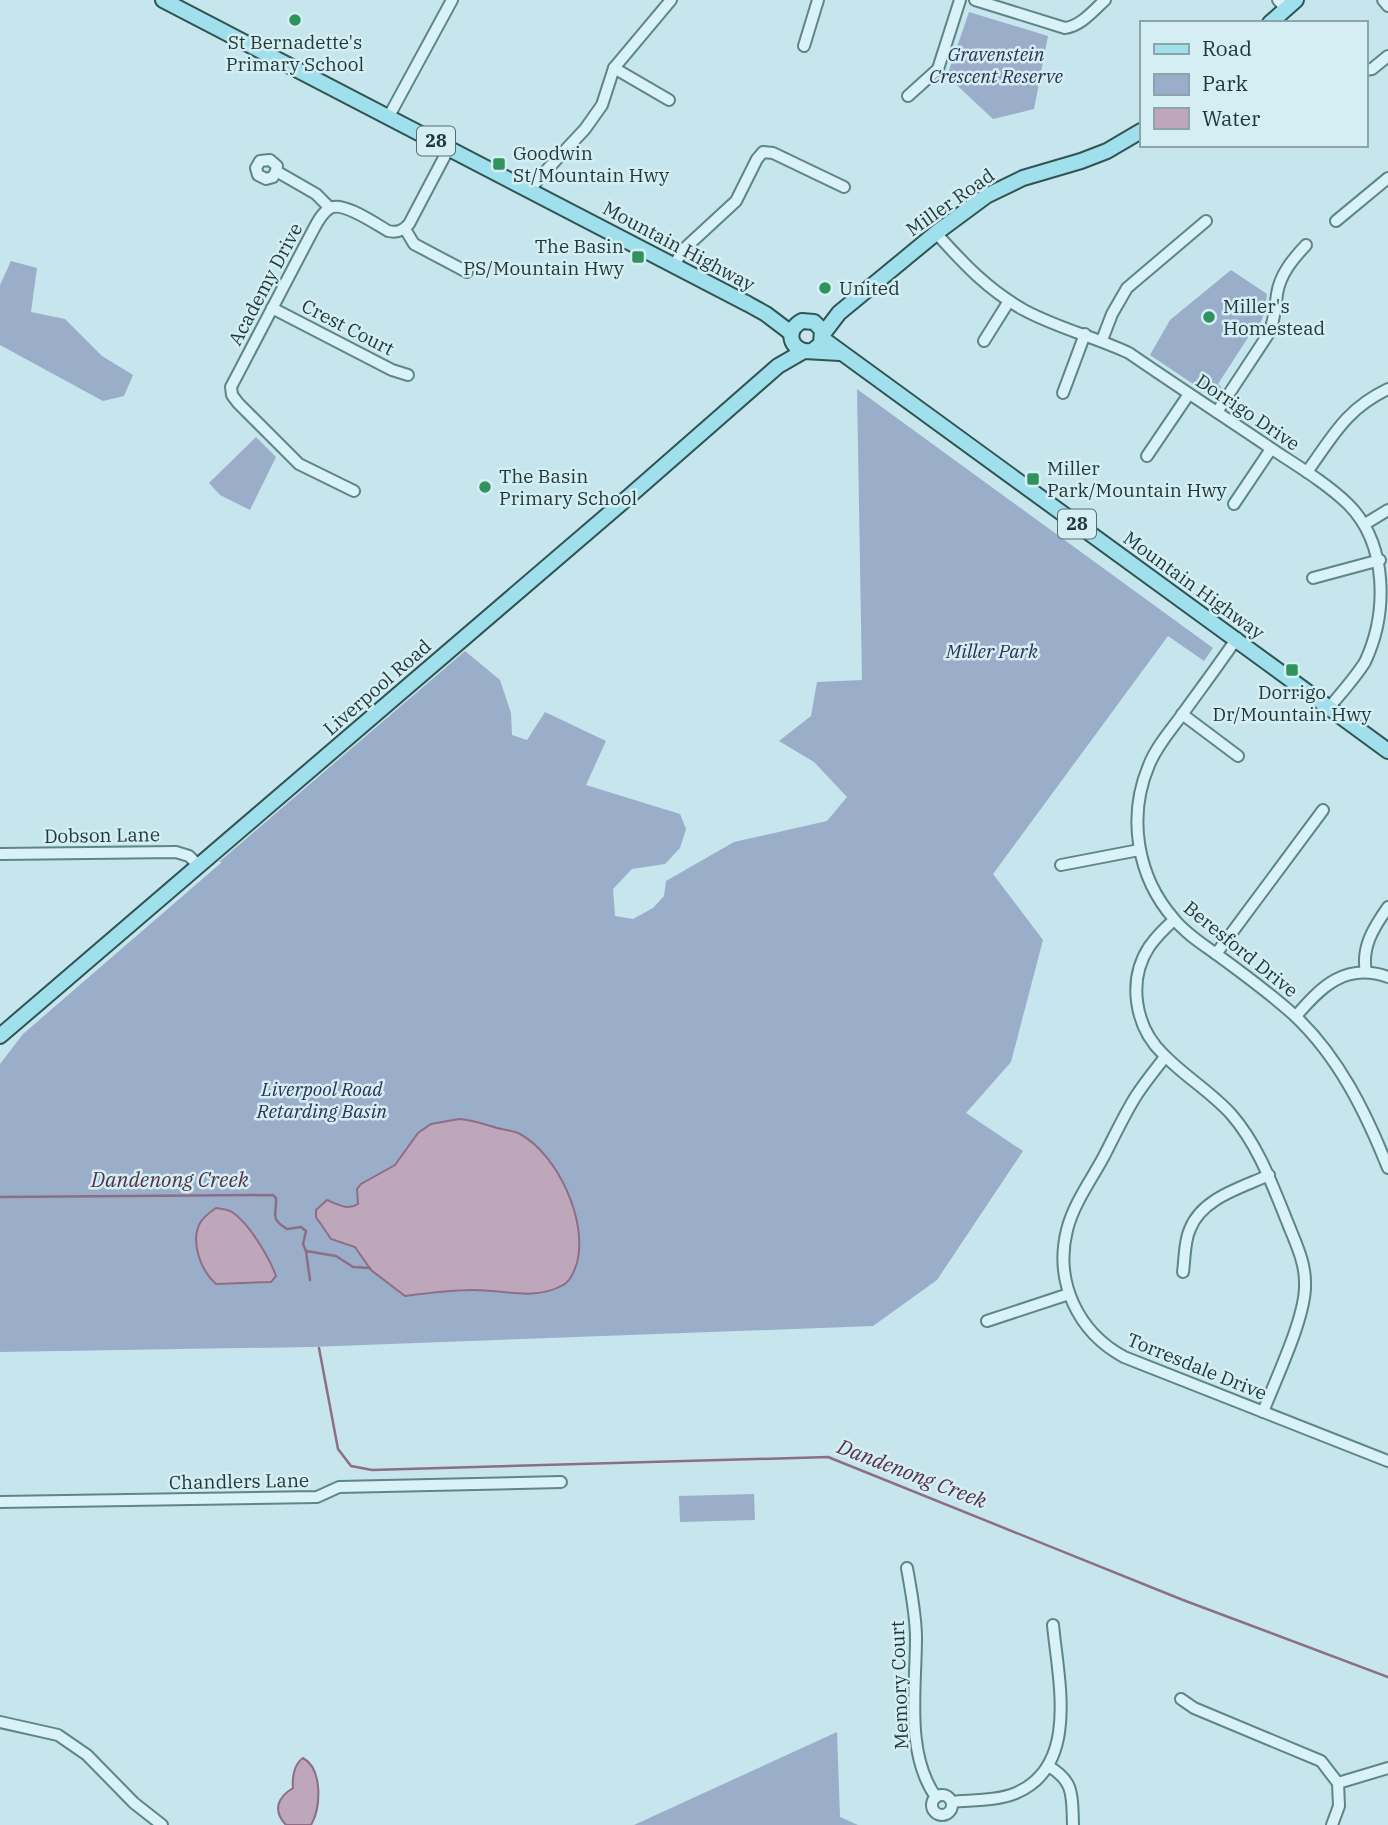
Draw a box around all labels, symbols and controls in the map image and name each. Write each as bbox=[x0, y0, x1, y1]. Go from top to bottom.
marker: St Bernadette's Primary School bbox=[287, 12, 303, 28]
legend bbox=[1140, 21, 1367, 147]
place label: St Bernadette's Primary School bbox=[226, 30, 364, 76]
text: Road bbox=[1202, 34, 1252, 62]
park label: Gravenstein Crescent Reserve bbox=[929, 42, 1063, 88]
text: Park bbox=[1202, 69, 1249, 97]
text: Water bbox=[1202, 104, 1261, 132]
road number: 28 bbox=[417, 126, 455, 156]
place label: Goodwin St/Mountain Hwy bbox=[513, 141, 670, 187]
marker: Goodwin St/Mountain Hwy bbox=[491, 156, 507, 172]
street label: Miller Road bbox=[901, 163, 999, 241]
street label: Mountain Highway bbox=[599, 196, 760, 297]
street label: Academy Drive bbox=[223, 219, 307, 349]
place label: The Basin PS/Mountain Hwy bbox=[463, 234, 625, 280]
marker: The Basin PS/Mountain Hwy bbox=[630, 249, 646, 265]
place label: United bbox=[839, 276, 900, 300]
marker: United bbox=[817, 280, 833, 296]
street label: Crest Court bbox=[298, 293, 399, 361]
place label: Miller's Homestead bbox=[1223, 294, 1325, 340]
marker: Miller's Homestead bbox=[1201, 309, 1217, 325]
street label: Dorrigo Drive bbox=[1191, 368, 1305, 456]
place label: Miller Park/Mountain Hwy bbox=[1047, 456, 1228, 502]
place label: The Basin Primary School bbox=[499, 464, 638, 510]
marker: Miller Park/Mountain Hwy bbox=[1025, 471, 1041, 487]
marker: The Basin Primary School bbox=[477, 479, 493, 495]
road number: 28 bbox=[1058, 510, 1096, 538]
street label: Mountain Highway bbox=[1119, 526, 1270, 645]
street label: Liverpool Road bbox=[318, 634, 436, 740]
park label: Miller Park bbox=[945, 639, 1039, 663]
marker: Dorrigo Dr/Mountain Hwy bbox=[1284, 662, 1300, 678]
place label: Dorrigo Dr/Mountain Hwy bbox=[1213, 680, 1372, 726]
street label: Dobson Lane bbox=[44, 822, 160, 848]
street label: Beresford Drive bbox=[1179, 896, 1303, 1002]
park label: Liverpool Road Retarding Basin bbox=[256, 1077, 387, 1123]
water label: Dandenong Creek bbox=[90, 1165, 250, 1193]
street label: Torresdale Drive bbox=[1124, 1327, 1270, 1405]
water label: Dandenong Creek bbox=[833, 1431, 992, 1515]
street label: Chandlers Lane bbox=[169, 1468, 309, 1494]
street label: Memory Court bbox=[885, 1620, 913, 1750]

